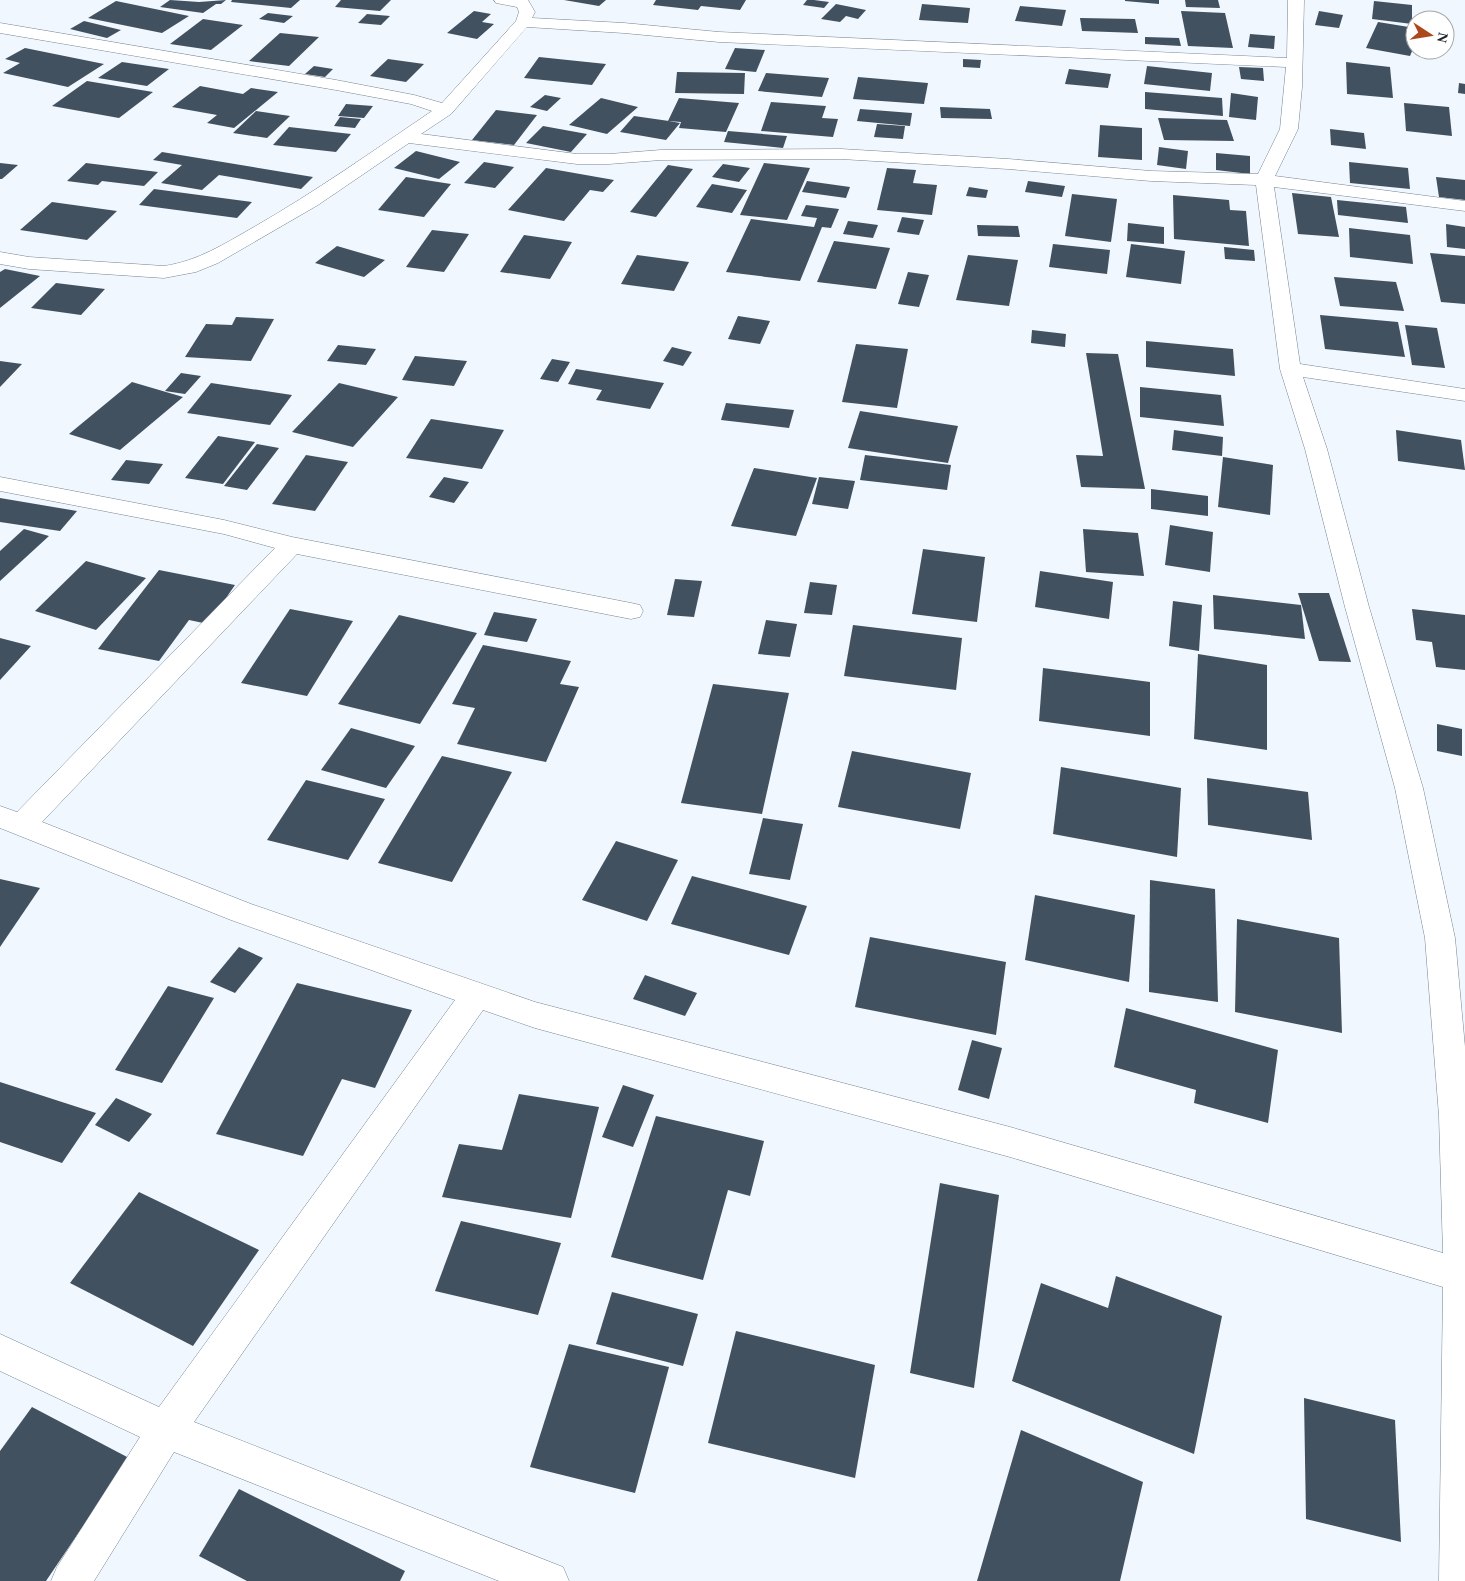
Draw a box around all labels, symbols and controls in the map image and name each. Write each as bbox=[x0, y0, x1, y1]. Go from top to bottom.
north arrow bbox=[1405, 10, 1455, 60]
text: N bbox=[1434, 31, 1451, 44]

